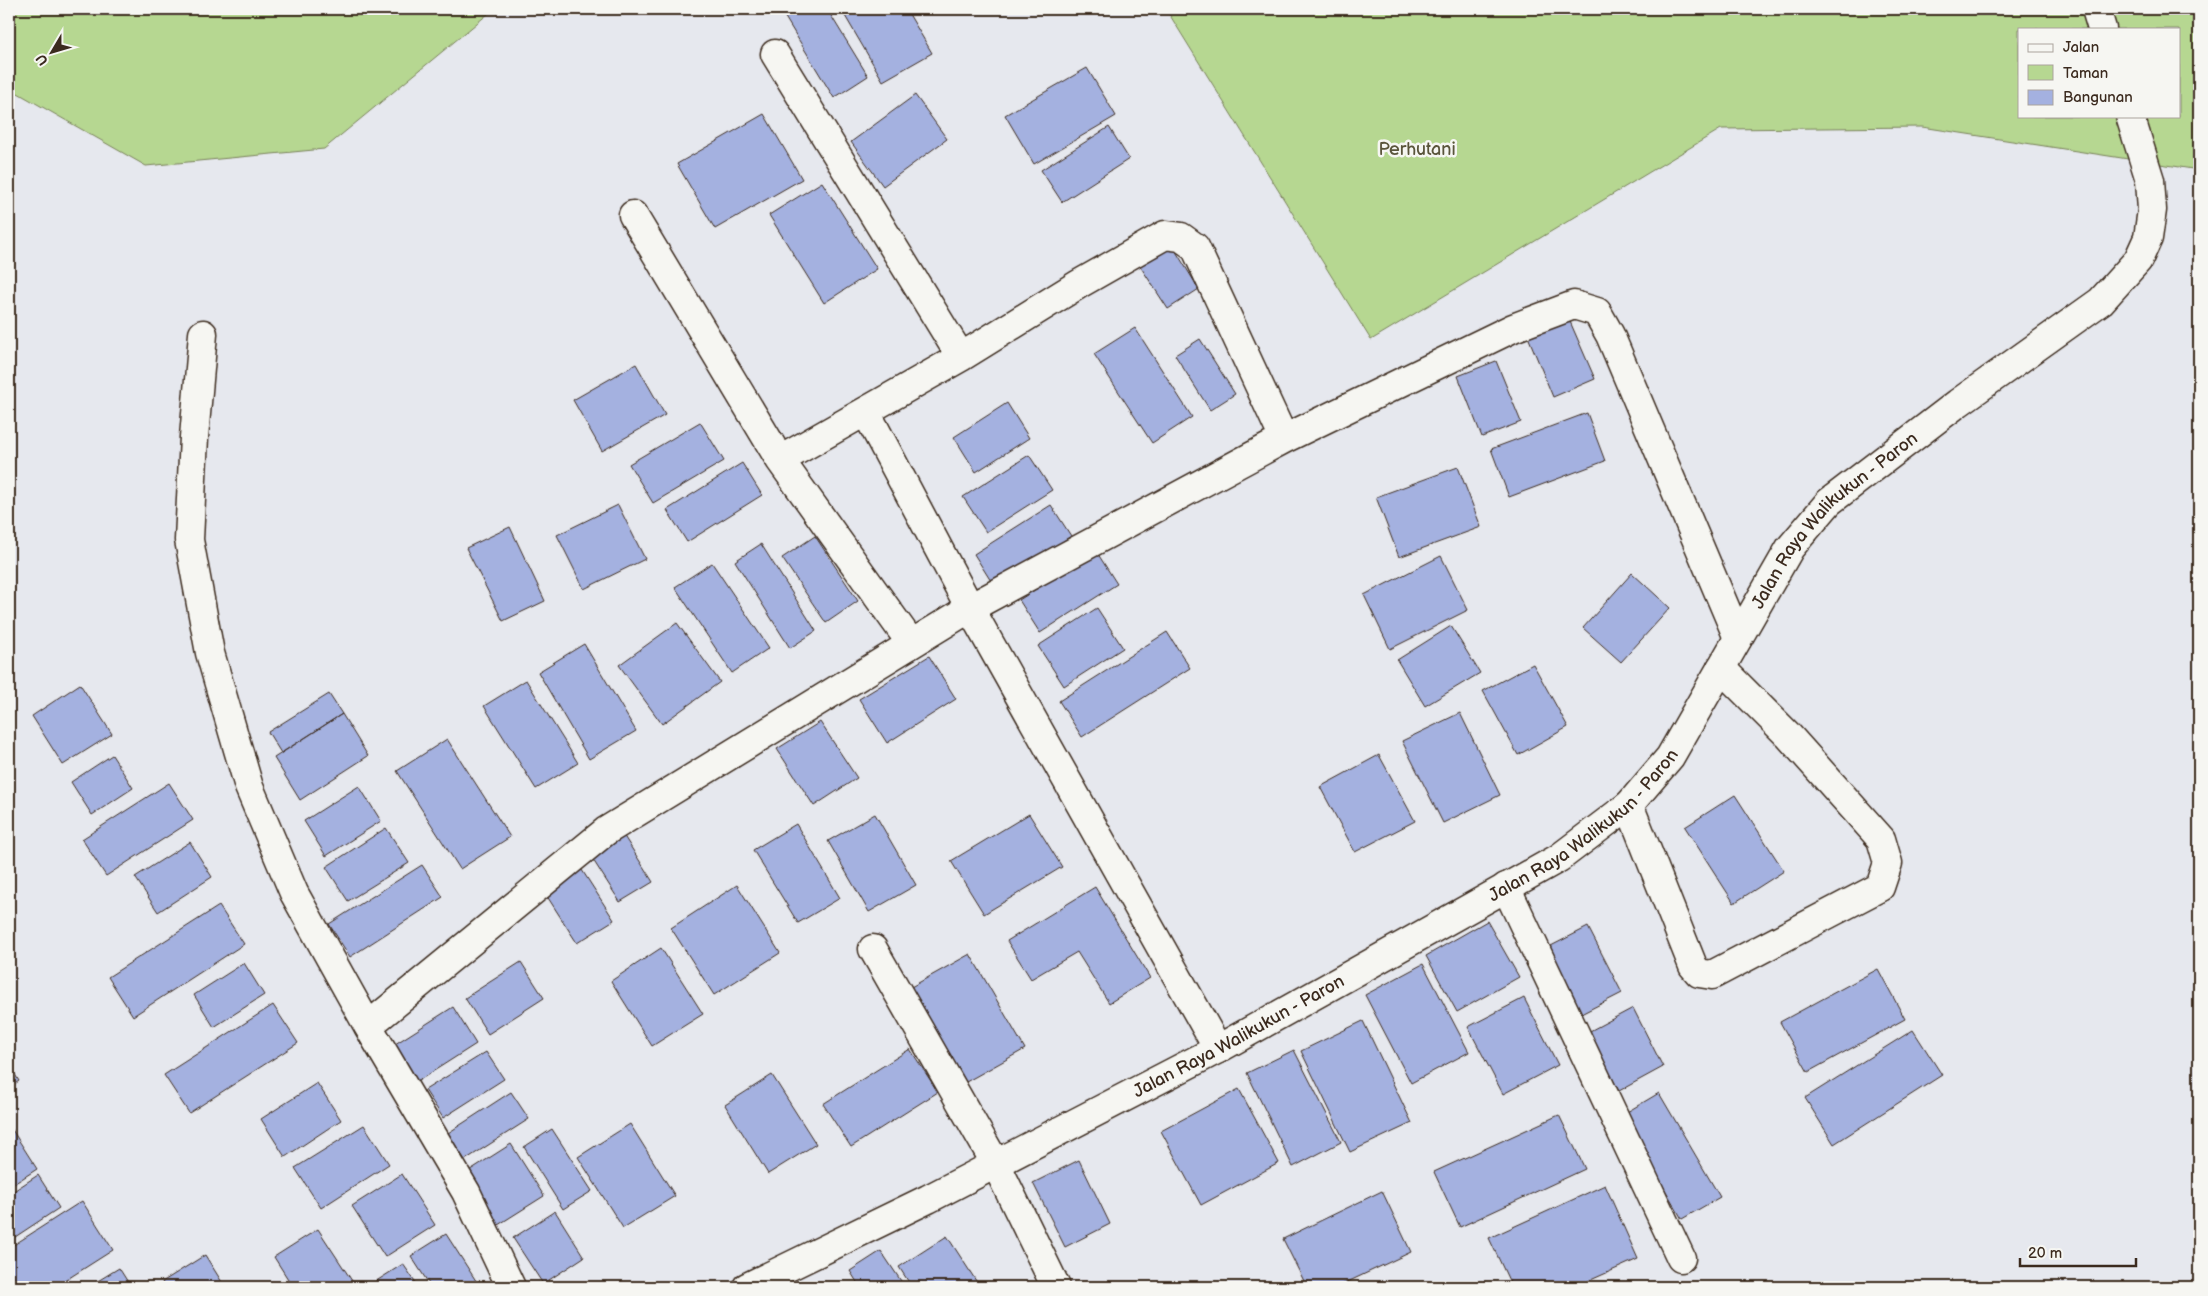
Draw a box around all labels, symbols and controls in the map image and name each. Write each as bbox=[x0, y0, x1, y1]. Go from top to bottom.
north arrow bbox=[28, 28, 78, 78]
legend bbox=[2018, 28, 2180, 118]
text: Jalan bbox=[2063, 38, 2099, 57]
text: U bbox=[32, 51, 52, 69]
text: Taman bbox=[2063, 64, 2108, 83]
text: Bangunan bbox=[2063, 88, 2133, 107]
park label: Perhutani bbox=[1378, 139, 1456, 160]
street label: Jalan Raya Walikukun - Paron bbox=[1747, 427, 1922, 612]
street label: Jalan Raya Walikukun - Paron bbox=[1485, 746, 1683, 906]
street label: Jalan Raya Walikukun - Paron bbox=[1129, 970, 1348, 1102]
scale bar bbox=[2020, 1236, 2137, 1268]
text: 20 m bbox=[2028, 1244, 2062, 1263]

